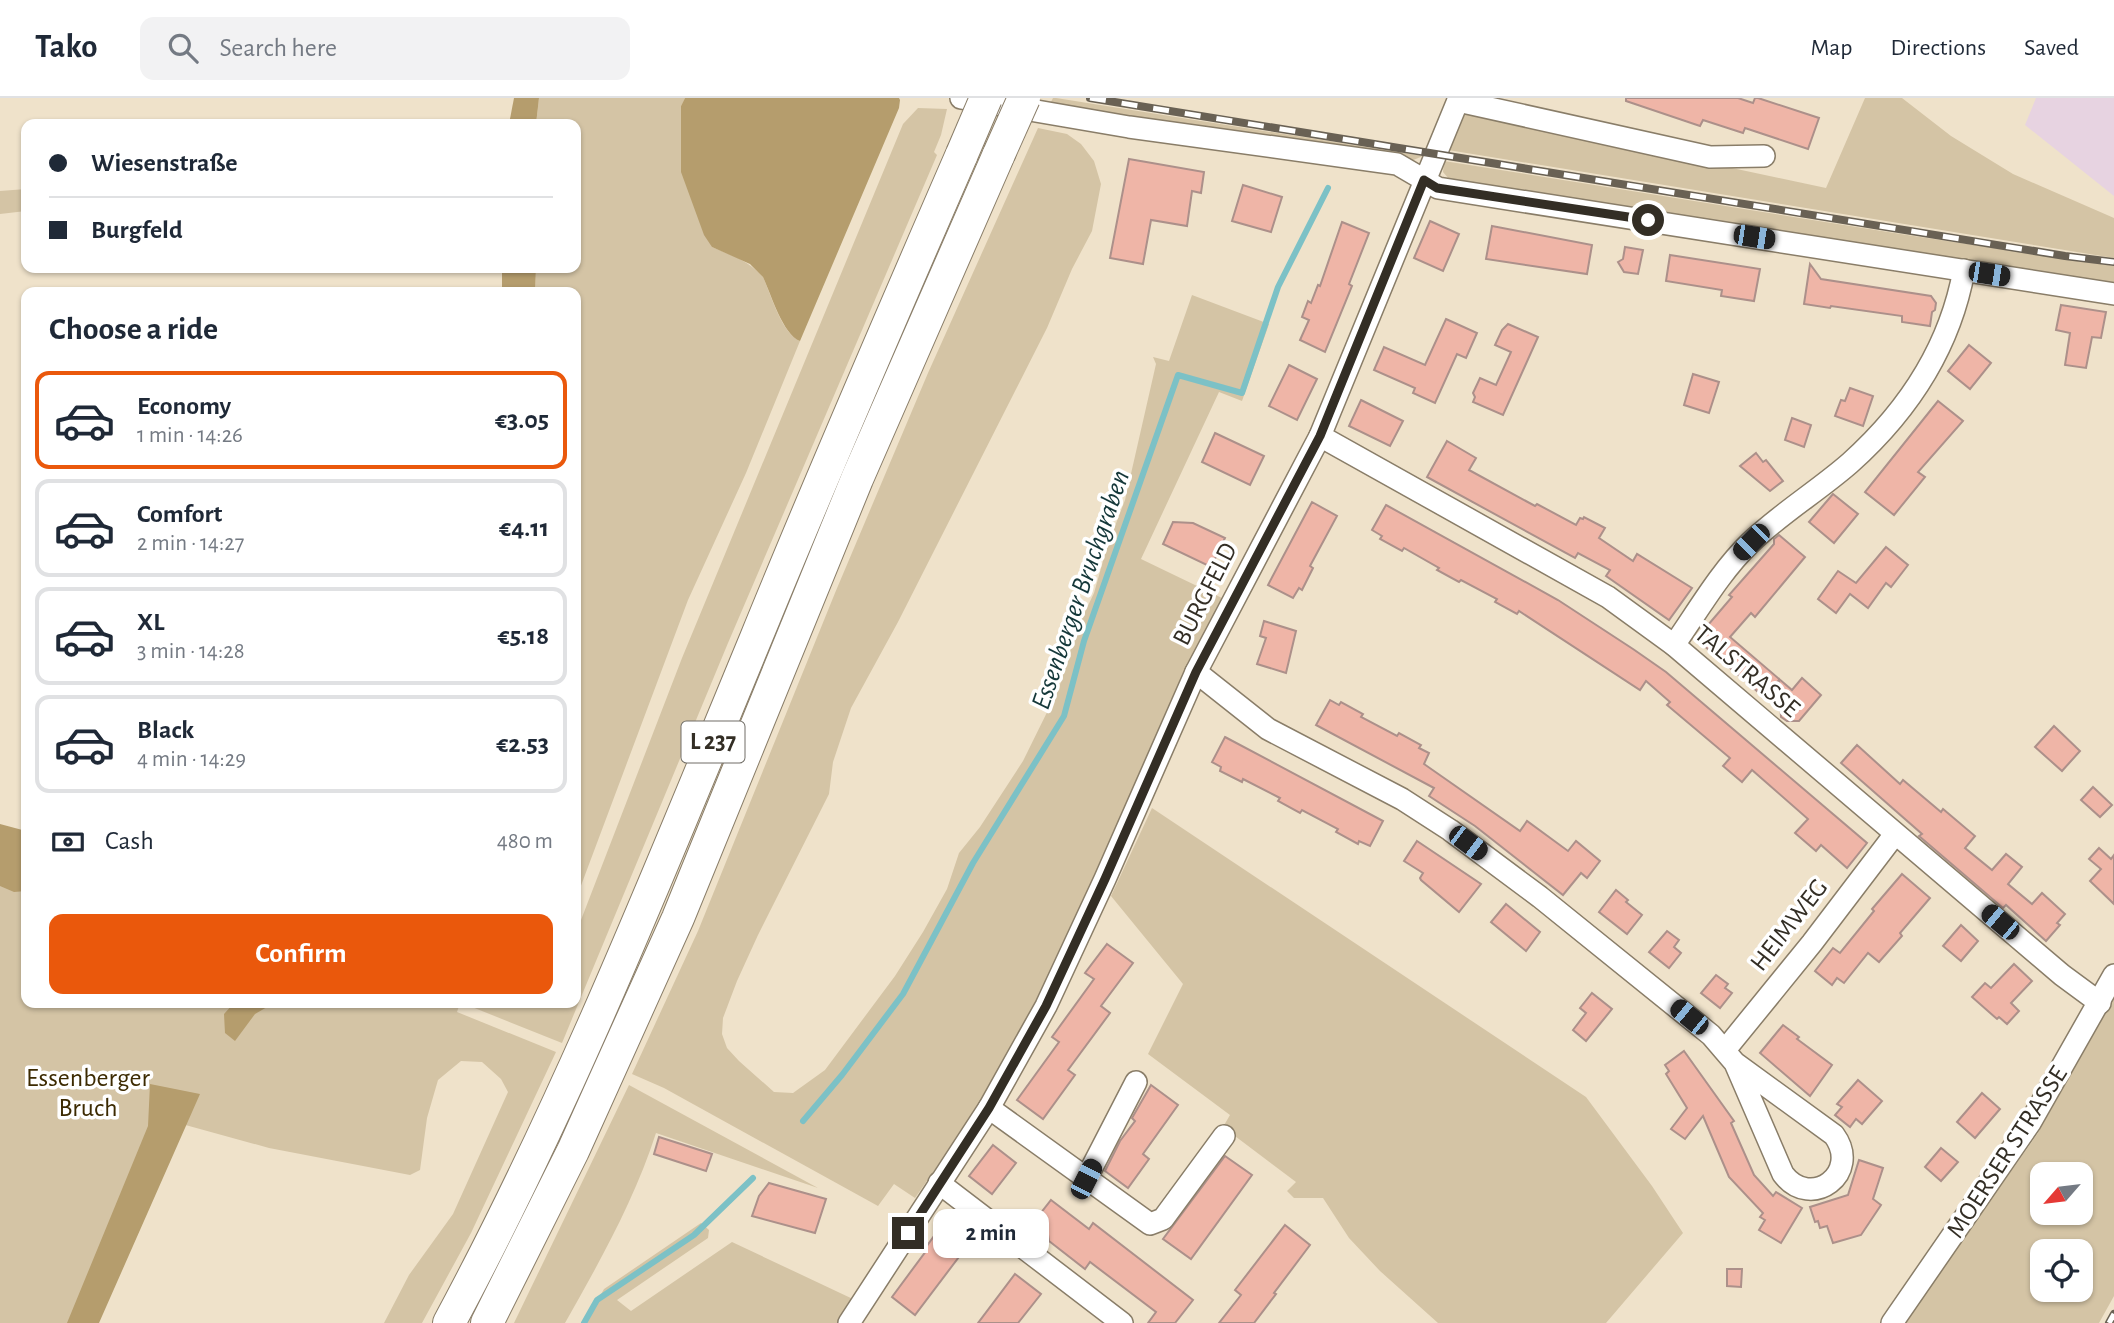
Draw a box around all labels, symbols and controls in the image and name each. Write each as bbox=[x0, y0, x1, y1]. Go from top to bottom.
search box bbox=[140, 17, 630, 80]
icon: search bbox=[164, 29, 202, 67]
text: Tako bbox=[35, 31, 98, 64]
text: Search here bbox=[220, 35, 337, 61]
text: Map bbox=[1810, 36, 1852, 60]
text: Directions bbox=[1890, 36, 1986, 60]
text: Saved bbox=[2024, 36, 2079, 60]
text: Wiesenstraße bbox=[91, 150, 237, 176]
route start bbox=[1632, 204, 1664, 236]
text: Burgfeld bbox=[91, 217, 183, 243]
car bbox=[1732, 223, 1777, 251]
car bbox=[1967, 260, 2012, 288]
text: Choose a ride bbox=[49, 313, 218, 345]
icon: car bbox=[53, 389, 116, 452]
text: Economy bbox=[137, 393, 231, 419]
text: €3.05 bbox=[495, 407, 549, 433]
text: 1 min · 14:26 bbox=[137, 424, 243, 447]
water label: Essenberger Bruchgraben bbox=[1027, 467, 1135, 713]
icon: car bbox=[53, 497, 116, 560]
text: Comfort bbox=[137, 501, 222, 527]
text: €4.11 bbox=[499, 515, 549, 541]
car bbox=[1729, 520, 1774, 564]
text: 2 min · 14:27 bbox=[137, 532, 244, 555]
street label: BURGFELD bbox=[1168, 538, 1242, 650]
icon: car bbox=[53, 605, 116, 668]
text: XL bbox=[137, 609, 164, 635]
street label: TALSTRASSE bbox=[1690, 620, 1804, 722]
text: €5.18 bbox=[497, 623, 549, 649]
text: 3 min · 14:28 bbox=[137, 640, 245, 663]
icon: car bbox=[53, 713, 116, 776]
text: Black bbox=[137, 717, 194, 743]
road number: L 237 bbox=[682, 722, 744, 762]
text: €2.53 bbox=[496, 731, 549, 757]
text: 4 min · 14:29 bbox=[137, 748, 246, 771]
car bbox=[1445, 822, 1492, 864]
icon: cash bbox=[49, 823, 87, 861]
text: Cash bbox=[105, 828, 154, 854]
text: 480 m bbox=[497, 830, 553, 853]
street label: HEIMWEG bbox=[1745, 874, 1833, 976]
car bbox=[1978, 900, 2023, 944]
button: Confirm bbox=[49, 914, 553, 994]
car bbox=[1667, 996, 1712, 1038]
street label: MOERSER STRASSE bbox=[1942, 1062, 2072, 1242]
park label: Essenberger Bruch bbox=[26, 1065, 151, 1121]
car bbox=[1068, 1156, 1105, 1202]
north arrow bbox=[2030, 1162, 2093, 1225]
map controls bbox=[2030, 1162, 2093, 1302]
callout: 2 min bbox=[932, 1208, 1048, 1258]
route end bbox=[892, 1217, 924, 1249]
text: 2 min bbox=[965, 1222, 1017, 1245]
button: locate bbox=[2030, 1239, 2093, 1302]

